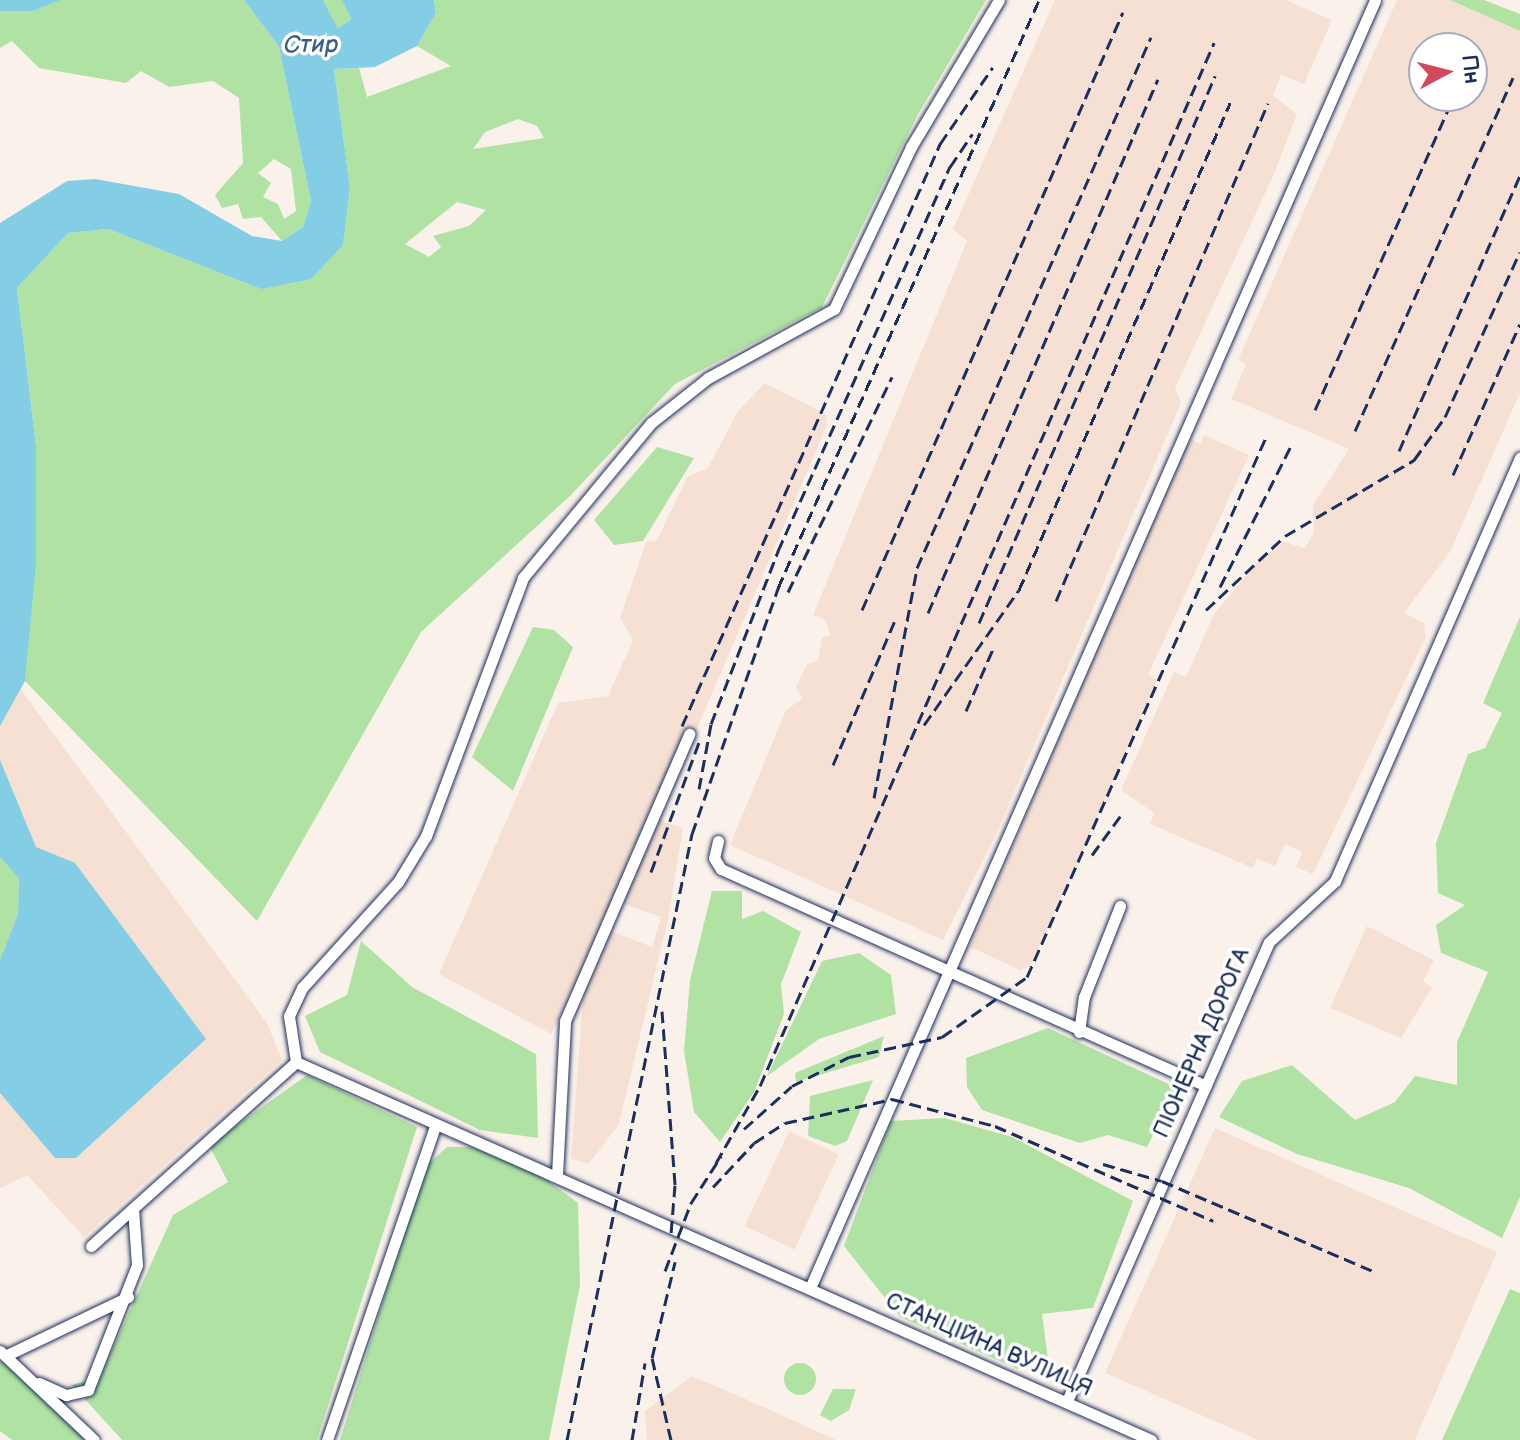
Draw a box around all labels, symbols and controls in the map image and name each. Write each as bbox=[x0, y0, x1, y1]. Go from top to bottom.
water label: Стир bbox=[284, 31, 338, 59]
north arrow bbox=[1408, 32, 1488, 112]
text: Пн bbox=[1455, 53, 1486, 85]
street label: ПІОНЕРНА ДОРОГА bbox=[1148, 944, 1256, 1142]
street label: СТАНЦІЙНА ВУЛИЦЯ bbox=[882, 1288, 1096, 1402]

